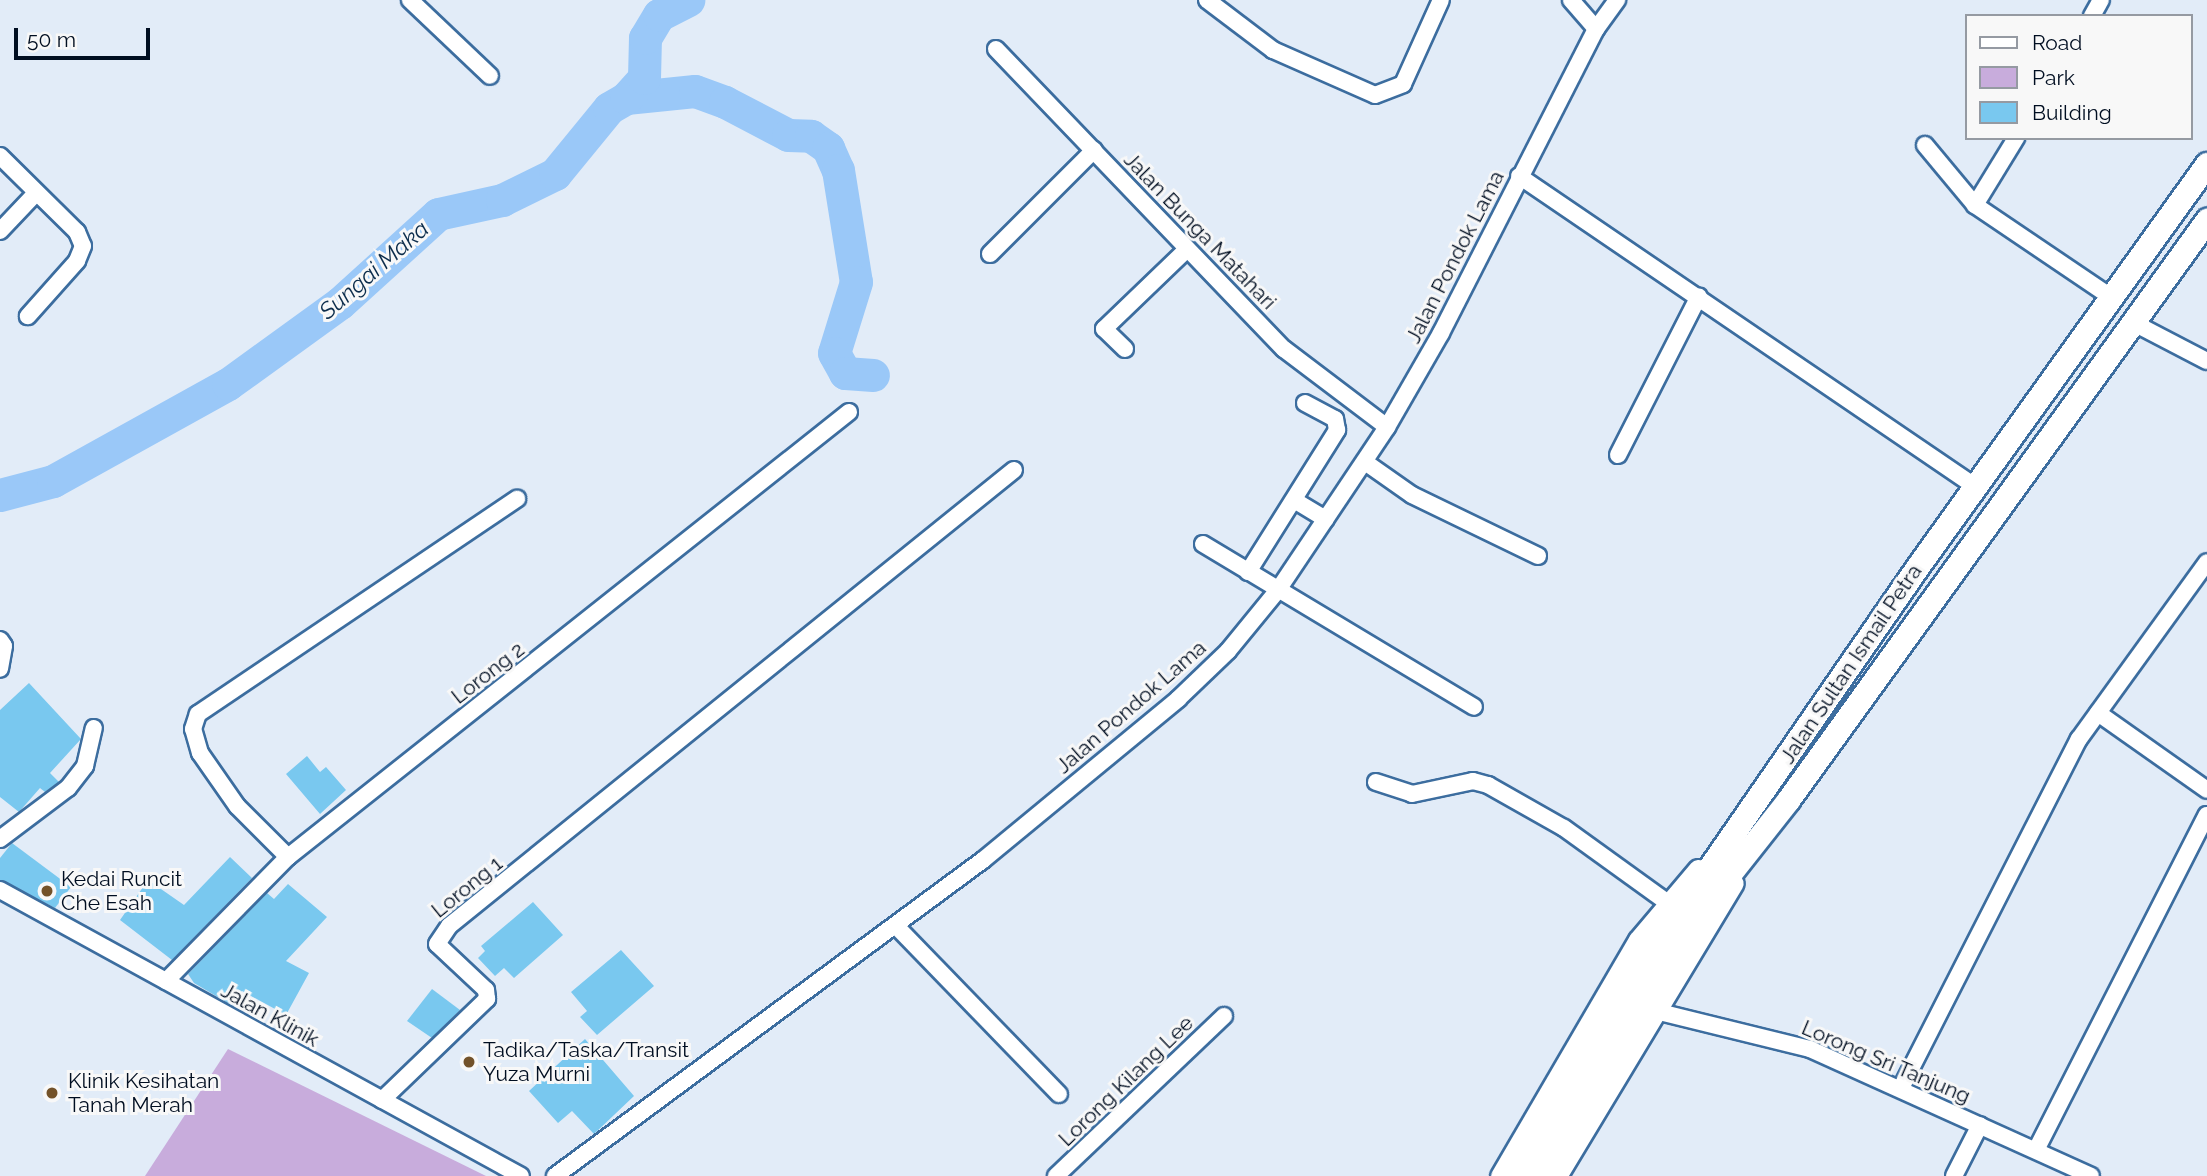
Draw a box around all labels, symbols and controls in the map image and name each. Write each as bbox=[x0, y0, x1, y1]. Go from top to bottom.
scale bar bbox=[18, 14, 154, 58]
legend bbox=[1966, 14, 2193, 140]
text: 50 m bbox=[27, 27, 76, 52]
text: Road bbox=[2032, 30, 2082, 55]
text: Park bbox=[2032, 65, 2075, 90]
text: Building bbox=[2032, 100, 2112, 125]
street label: Jalan Bunga Matahari bbox=[1119, 147, 1281, 315]
street label: Jalan Pondok Lama bbox=[1401, 167, 1509, 347]
water label: Sungai Maka bbox=[314, 215, 434, 325]
street label: Jalan Sultan Ismail Petra bbox=[1775, 559, 1927, 769]
street label: Jalan Pondok Lama bbox=[1051, 635, 1211, 779]
street label: Lorong 2 bbox=[447, 637, 529, 709]
street label: Lorong 1 bbox=[427, 851, 507, 923]
place label: Kedai Runcit Che Esah bbox=[61, 866, 182, 916]
marker: Kedai Runcit Che Esah bbox=[39, 883, 55, 899]
street label: Jalan Klinik bbox=[217, 978, 323, 1052]
street label: Lorong Kilang Lee bbox=[1054, 1010, 1198, 1152]
street label: Lorong Sri Tanjung bbox=[1798, 1015, 1974, 1109]
place label: Tadika/Taska/Transit Yuza Murni bbox=[483, 1037, 689, 1087]
marker: Tadika/Taska/Transit Yuza Murni bbox=[461, 1054, 477, 1070]
place label: Klinik Kesihatan Tanah Merah bbox=[68, 1068, 219, 1118]
marker: Klinik Kesihatan Tanah Merah bbox=[42, 1083, 62, 1103]

